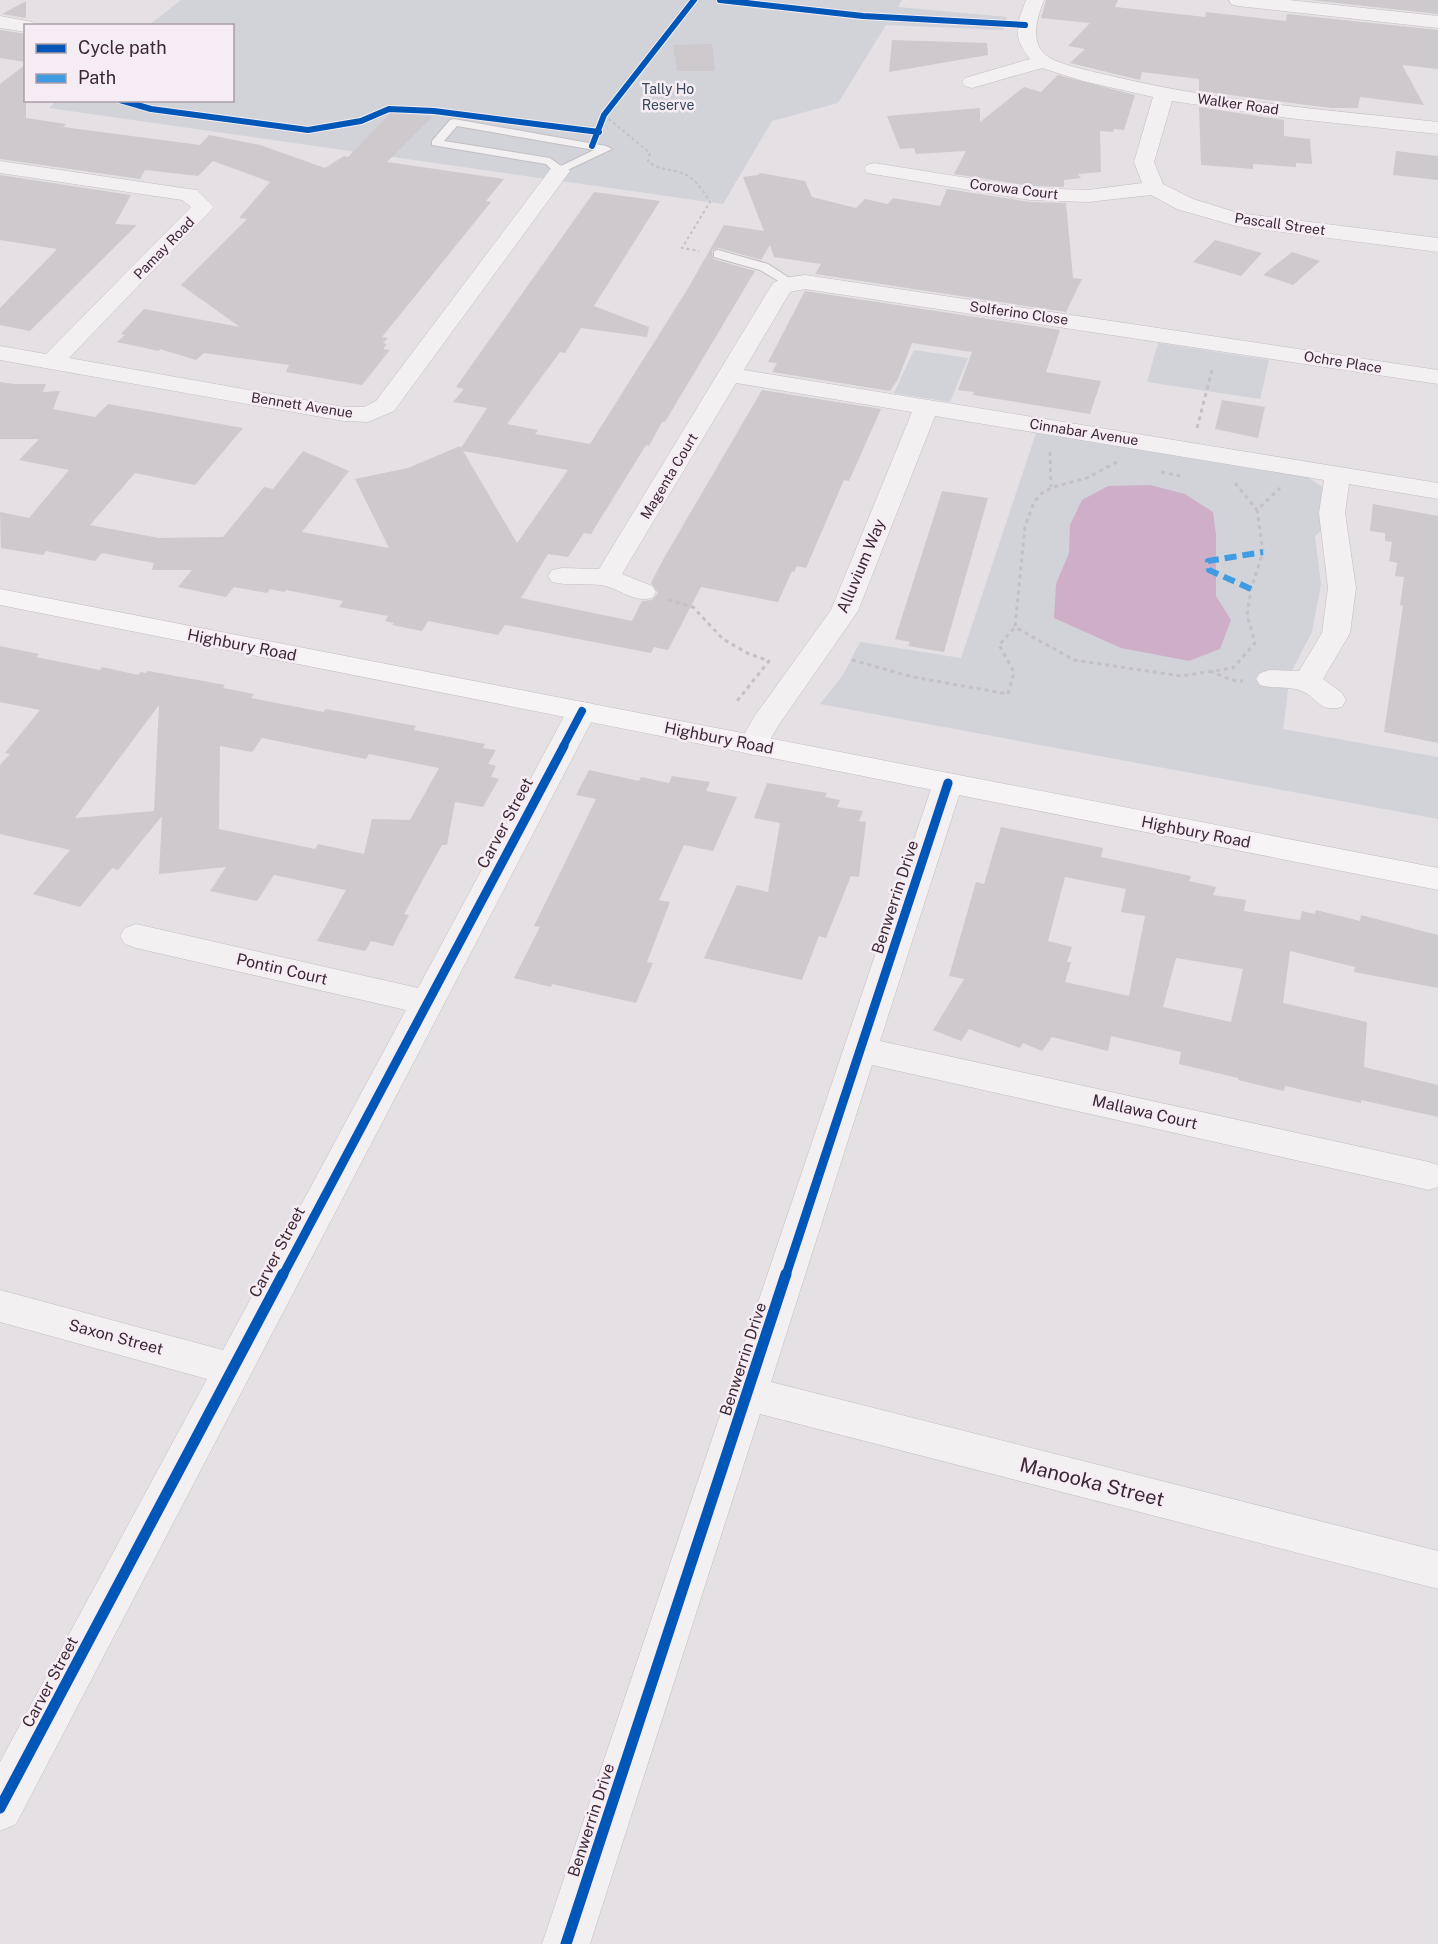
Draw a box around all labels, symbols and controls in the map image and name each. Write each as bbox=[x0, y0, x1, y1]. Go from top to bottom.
legend bbox=[24, 24, 234, 102]
text: Cycle path bbox=[78, 37, 167, 58]
text: Path bbox=[78, 67, 116, 88]
park label: Tally Ho Reserve bbox=[642, 81, 694, 113]
street label: Walker Road bbox=[1196, 90, 1280, 118]
street label: Corowa Court bbox=[969, 176, 1059, 202]
street label: Pascall Street bbox=[1234, 210, 1326, 238]
street label: Pamay Road bbox=[130, 214, 198, 282]
street label: Solferino Close bbox=[969, 298, 1069, 328]
street label: Ochre Place bbox=[1303, 348, 1383, 376]
street label: Bennett Avenue bbox=[250, 389, 354, 421]
street label: Cinnabar Avenue bbox=[1028, 415, 1140, 449]
street label: Magenta Court bbox=[637, 430, 701, 522]
street label: Alluvium Way bbox=[833, 516, 890, 616]
street label: Highbury Road bbox=[186, 625, 298, 665]
street label: Highbury Road bbox=[663, 718, 775, 758]
street label: Carver Street bbox=[473, 774, 537, 872]
street label: Highbury Road bbox=[1140, 812, 1252, 852]
street label: Benwerrin Drive bbox=[868, 838, 922, 956]
street label: Pontin Court bbox=[235, 949, 329, 989]
street label: Mallawa Court bbox=[1090, 1091, 1200, 1133]
street label: Carver Street bbox=[245, 1203, 309, 1301]
street label: Benwerrin Drive bbox=[716, 1300, 770, 1418]
street label: Saxon Street bbox=[67, 1315, 165, 1359]
street label: Manooka Street bbox=[1017, 1452, 1167, 1512]
street label: Carver Street bbox=[18, 1633, 82, 1731]
street label: Benwerrin Drive bbox=[564, 1761, 618, 1879]

